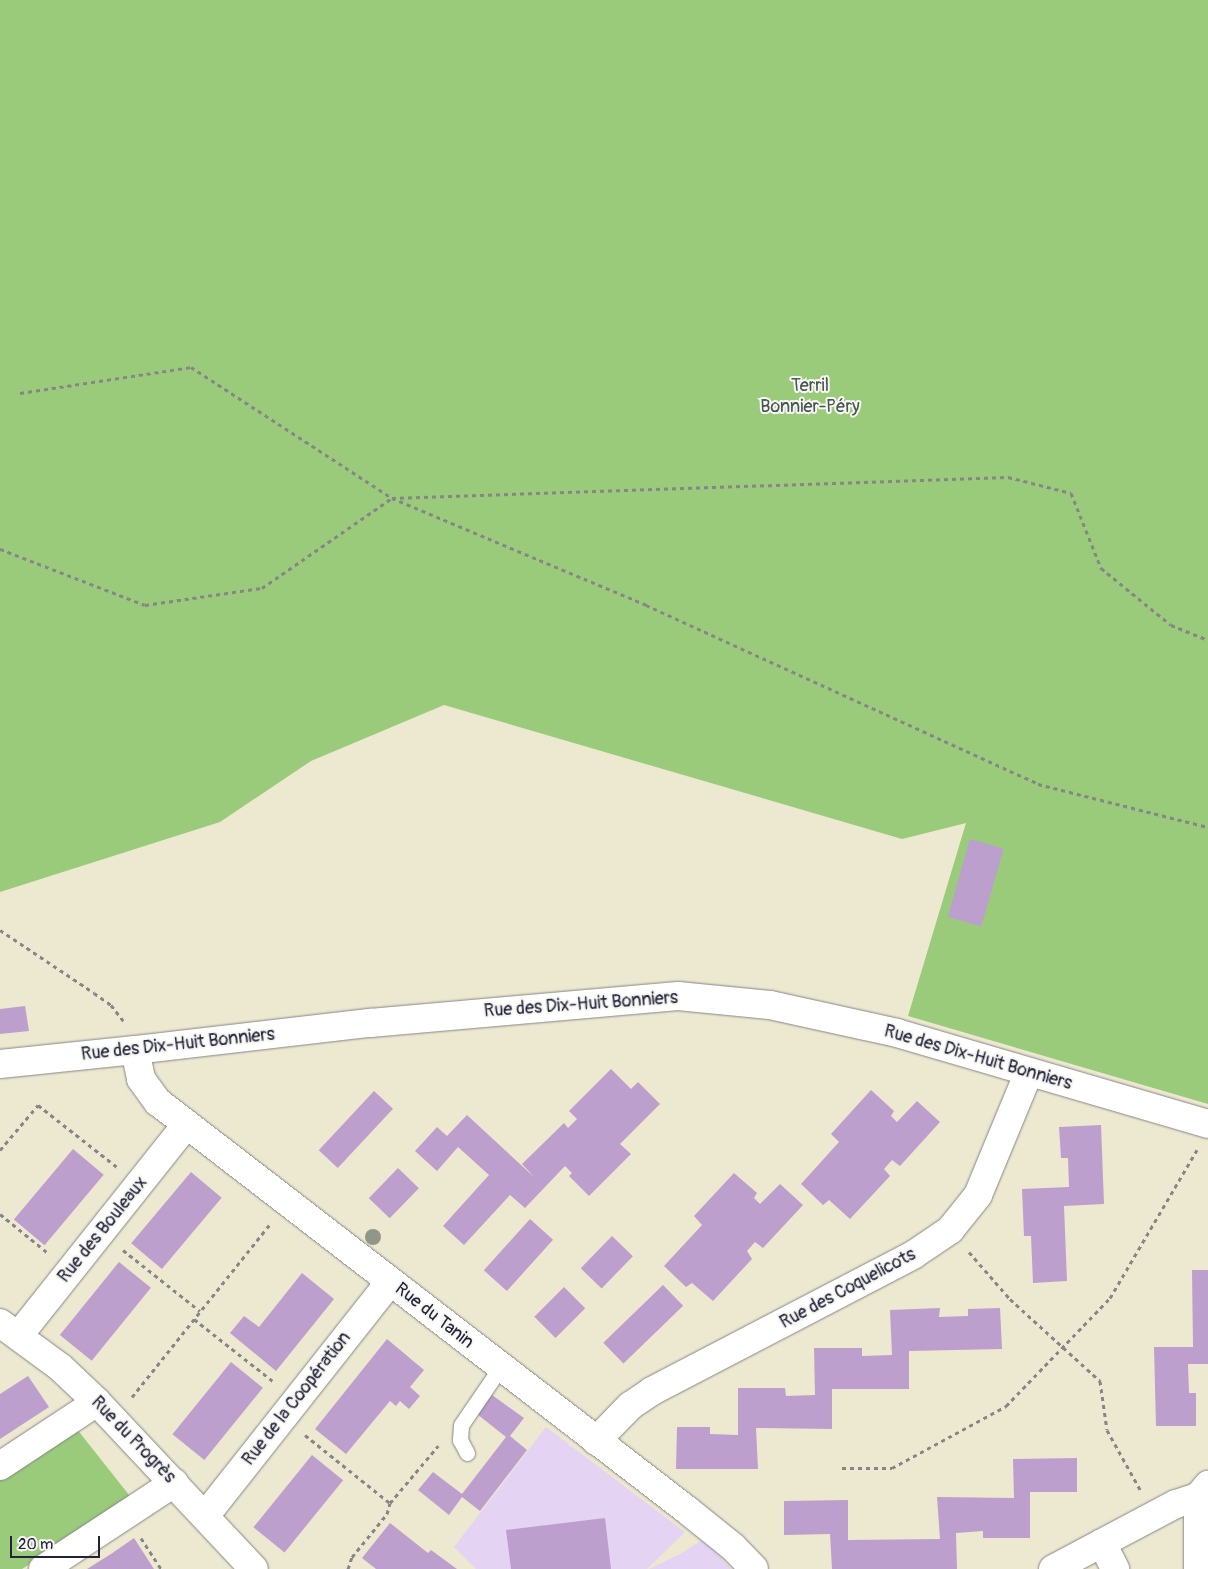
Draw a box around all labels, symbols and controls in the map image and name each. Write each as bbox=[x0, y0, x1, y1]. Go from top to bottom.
park label: Terril Bonnier-Péry bbox=[760, 376, 860, 418]
street label: Rue des Dix-Huit Bonniers bbox=[483, 987, 679, 1023]
street label: Rue des Dix-Huit Bonniers bbox=[881, 1021, 1075, 1095]
street label: Rue des Dix-Huit Bonniers bbox=[80, 1024, 276, 1066]
street label: Rue des Bouleaux bbox=[54, 1173, 152, 1287]
street label: Rue des Coquelicots bbox=[776, 1244, 920, 1334]
street label: Rue du Tanin bbox=[390, 1278, 478, 1354]
street label: Rue de la Coopération bbox=[238, 1328, 356, 1470]
street label: Rue du Progrès bbox=[86, 1392, 180, 1488]
scale bar bbox=[12, 1526, 102, 1558]
text: 20 m bbox=[18, 1535, 53, 1554]

